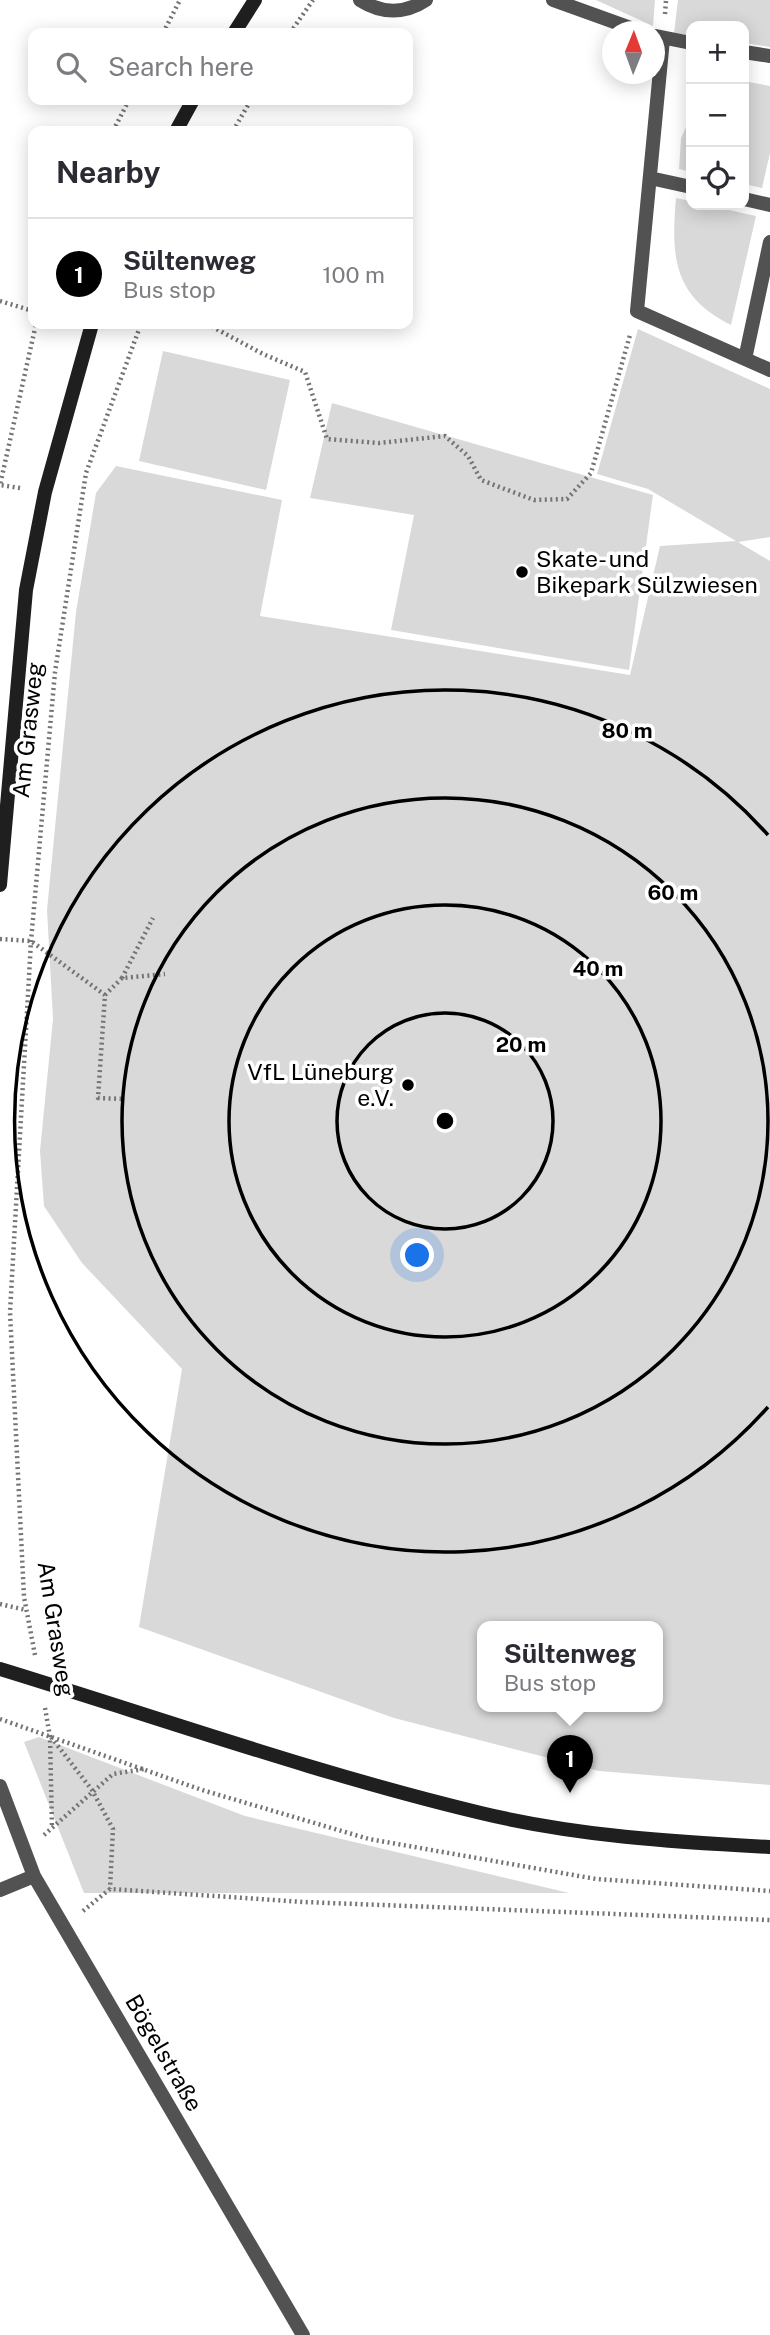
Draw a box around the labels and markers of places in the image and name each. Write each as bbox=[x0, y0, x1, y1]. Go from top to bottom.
place label: Skate- und Bikepark Sülzwiesen bbox=[536, 545, 758, 598]
marker: Skate- und Bikepark Sülzwiesen bbox=[514, 564, 530, 580]
place label: VfL Lüneburg e.V. bbox=[247, 1058, 394, 1111]
marker: VfL Lüneburg e.V. bbox=[400, 1077, 416, 1093]
centre of rings bbox=[433, 1109, 457, 1133]
pin: 1 bbox=[547, 1735, 593, 1793]

